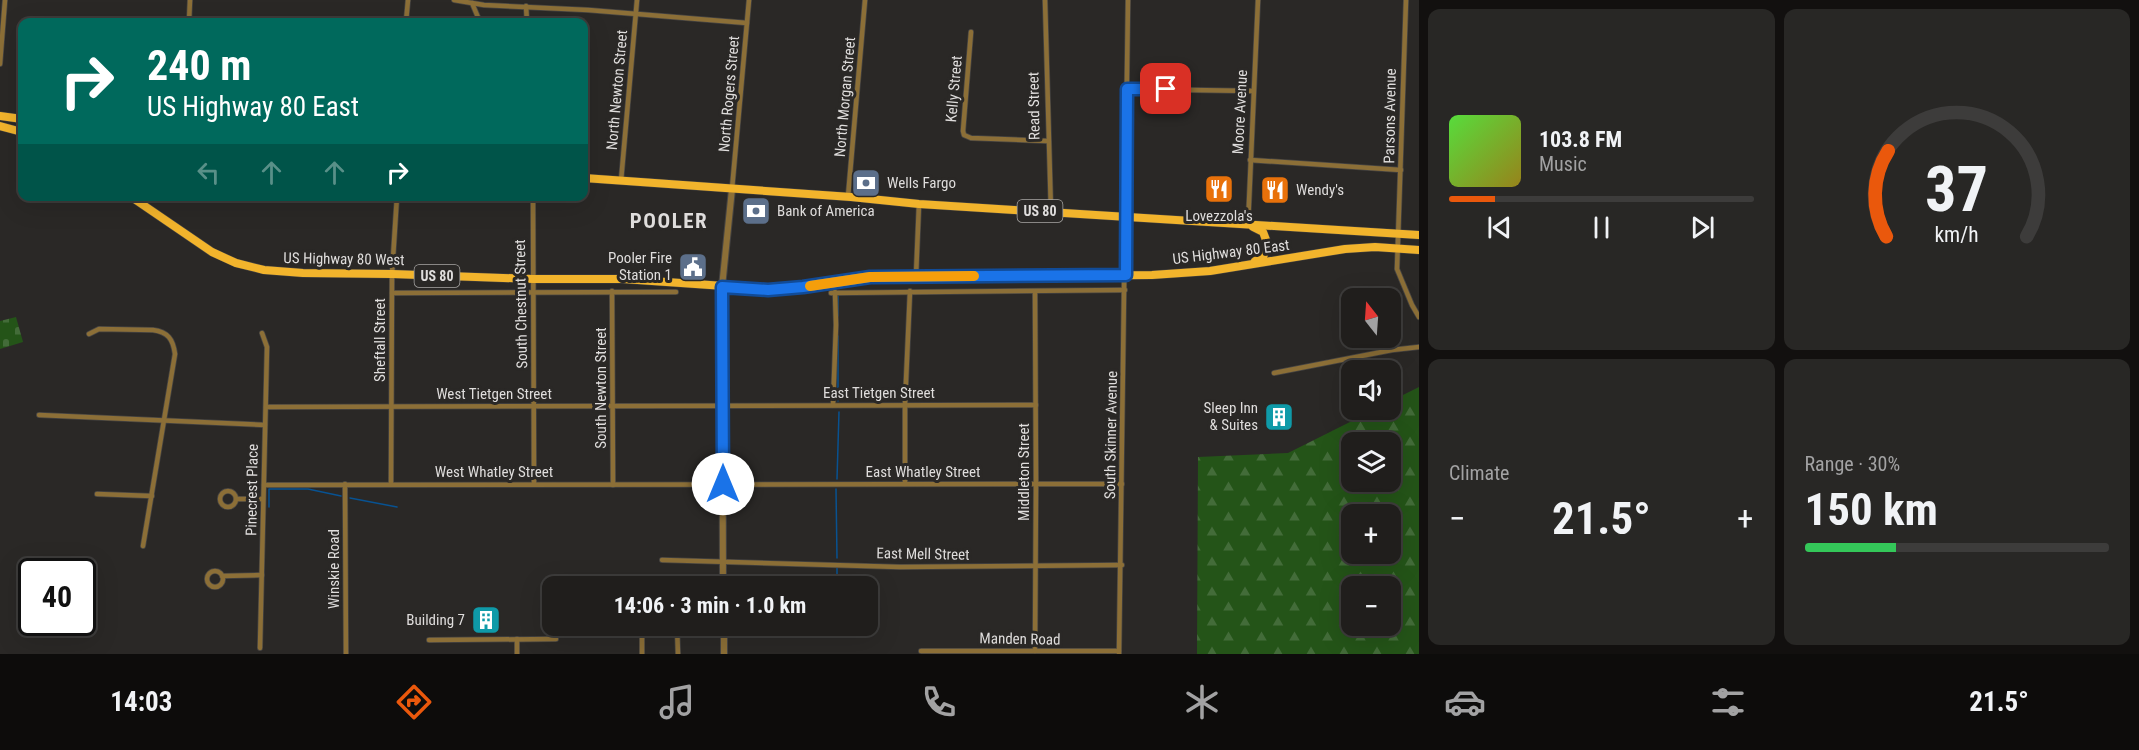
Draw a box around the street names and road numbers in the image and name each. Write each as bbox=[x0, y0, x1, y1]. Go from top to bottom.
street label: North Newton Street bbox=[603, 29, 631, 151]
street label: North Rogers Street bbox=[715, 35, 743, 153]
street label: North Morgan Street bbox=[831, 36, 859, 158]
street label: Kelly Street bbox=[942, 55, 966, 123]
street label: Parsons Avenue bbox=[1380, 68, 1400, 164]
street label: Moore Avenue bbox=[1229, 69, 1251, 155]
street label: Read Street bbox=[1024, 72, 1044, 140]
road number: US 80 bbox=[1018, 200, 1062, 222]
street label: US Highway 80 East bbox=[1171, 236, 1291, 268]
street label: South Chestnut Street bbox=[511, 239, 531, 369]
street label: US Highway 80 West bbox=[283, 249, 405, 269]
road number: US 80 bbox=[414, 265, 460, 287]
street label: Sheftall Street bbox=[371, 298, 389, 382]
street label: South Newton Street bbox=[592, 327, 610, 449]
street label: South Skinner Avenue bbox=[1101, 371, 1121, 499]
street label: East Tietgen Street bbox=[823, 384, 935, 402]
street label: West Tietgen Street bbox=[436, 385, 552, 403]
street label: Middleton Street bbox=[1015, 423, 1033, 521]
street label: Pinecrest Place bbox=[242, 444, 262, 536]
street label: West Whatley Street bbox=[435, 463, 553, 481]
street label: East Whatley Street bbox=[866, 463, 980, 481]
street label: Winskie Road bbox=[325, 529, 343, 609]
street label: East Mell Street bbox=[876, 544, 970, 564]
street label: Manden Road bbox=[979, 629, 1061, 649]

